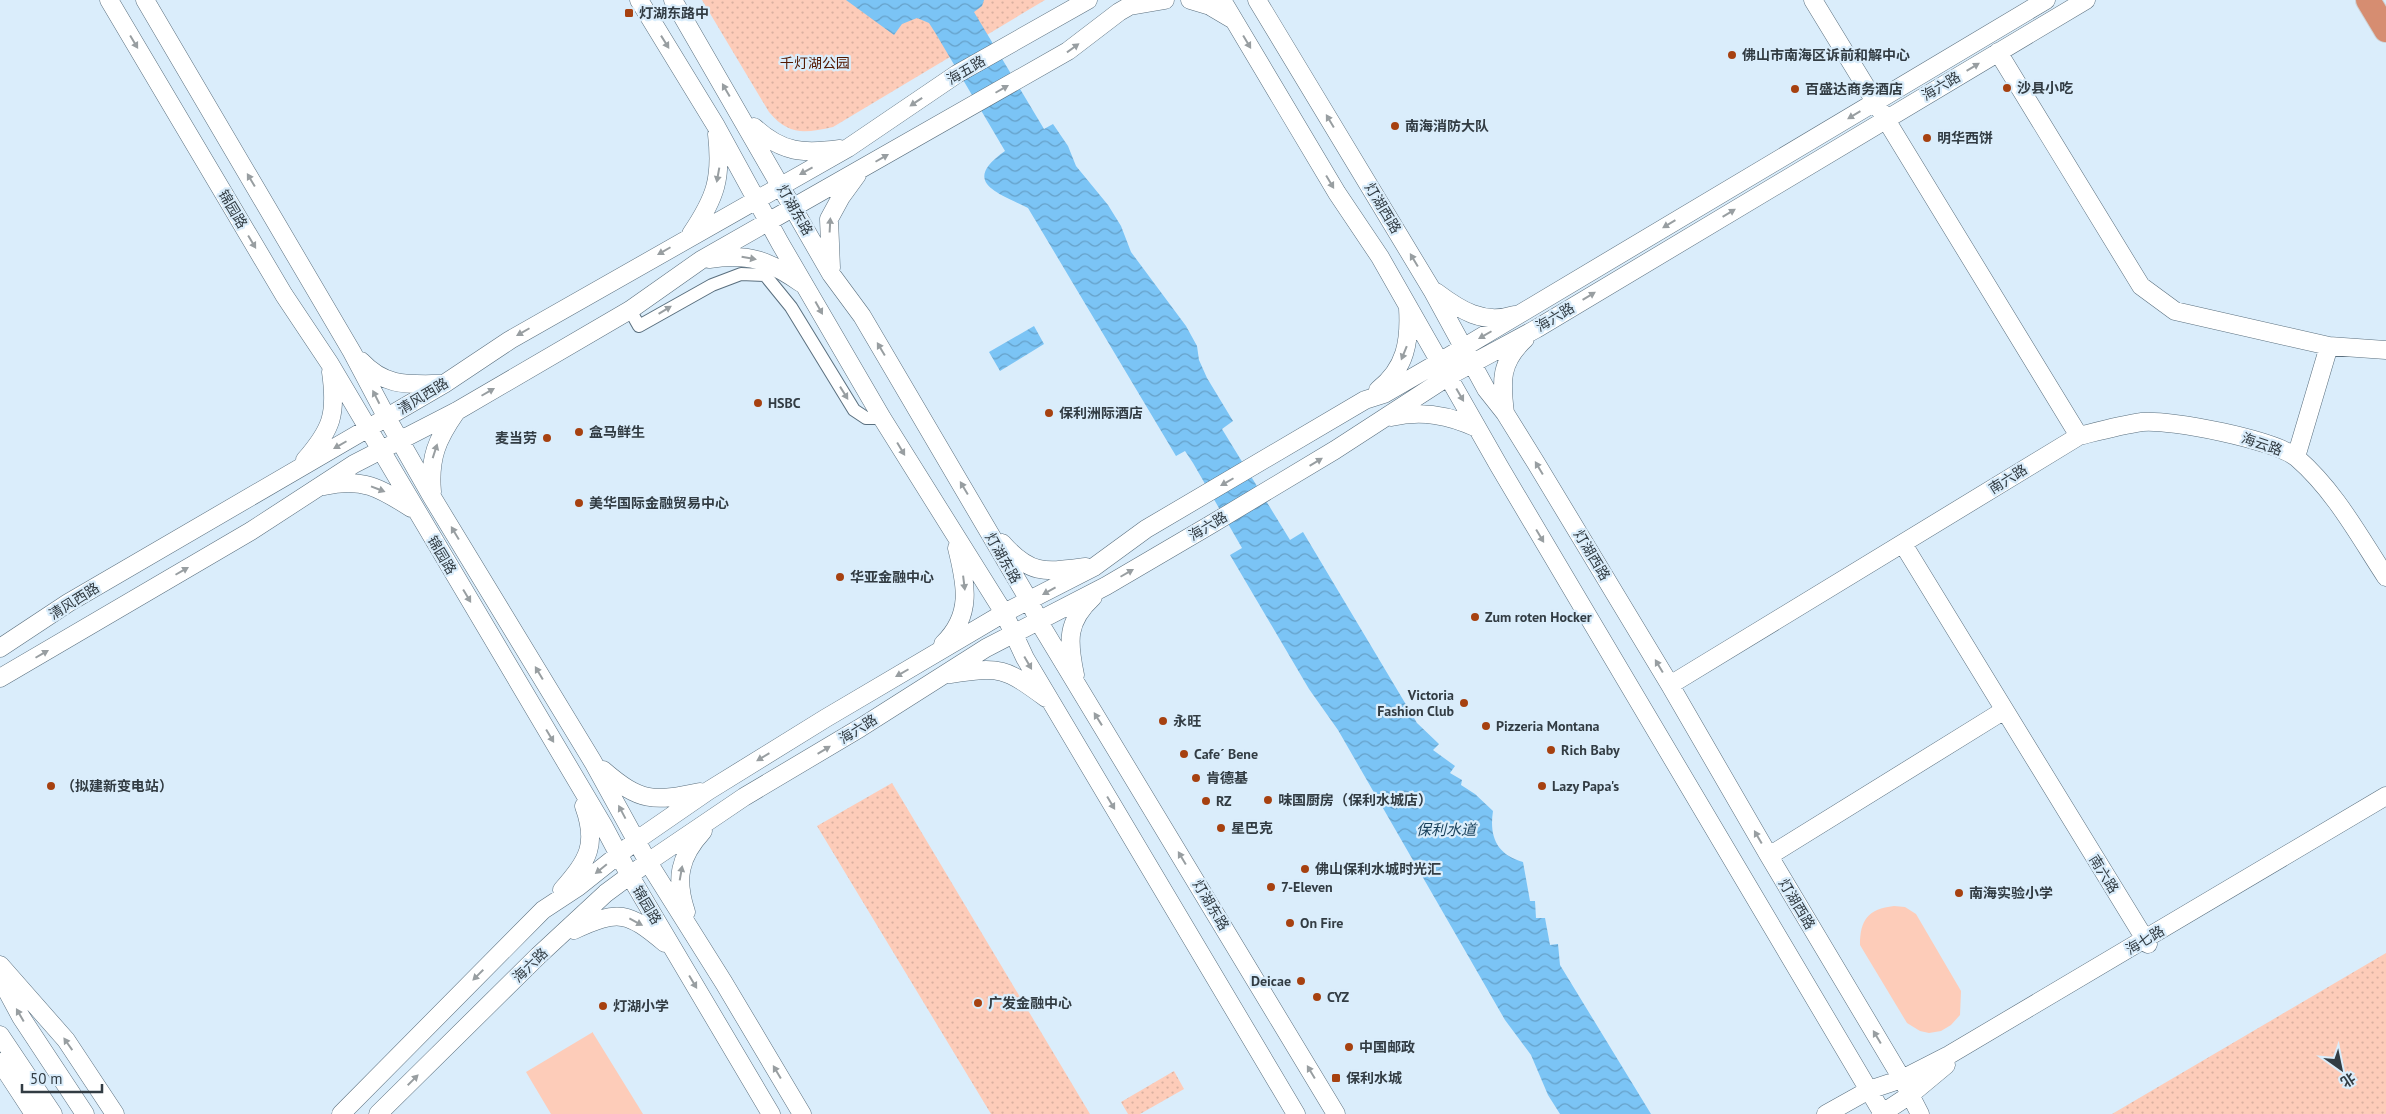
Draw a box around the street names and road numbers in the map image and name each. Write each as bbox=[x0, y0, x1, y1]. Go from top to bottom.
street label: 海五路 bbox=[943, 51, 989, 89]
street label: 海六路 bbox=[1918, 67, 1964, 105]
street label: 灯湖西路 bbox=[1361, 179, 1405, 237]
street label: 灯湖东路 bbox=[773, 181, 817, 239]
street label: 锦园路 bbox=[214, 186, 252, 232]
street label: 海六路 bbox=[1532, 298, 1578, 336]
street label: 清风西路 bbox=[394, 374, 452, 418]
street label: 海云路 bbox=[2239, 429, 2285, 459]
street label: 南六路 bbox=[1985, 460, 2031, 498]
street label: 海六路 bbox=[1185, 507, 1231, 545]
street label: 灯湖西路 bbox=[1570, 526, 1614, 584]
street label: 灯湖东路 bbox=[981, 529, 1025, 587]
street label: 锦园路 bbox=[423, 532, 461, 578]
street label: 清风西路 bbox=[45, 579, 103, 623]
street label: 海六路 bbox=[835, 710, 881, 748]
street label: 南六路 bbox=[2085, 851, 2123, 897]
street label: 灯湖西路 bbox=[1775, 875, 1819, 933]
street label: 灯湖东路 bbox=[1189, 876, 1233, 934]
street label: 锦园路 bbox=[628, 882, 666, 928]
street label: 海七路 bbox=[2122, 921, 2168, 959]
street label: 海六路 bbox=[509, 944, 551, 986]

